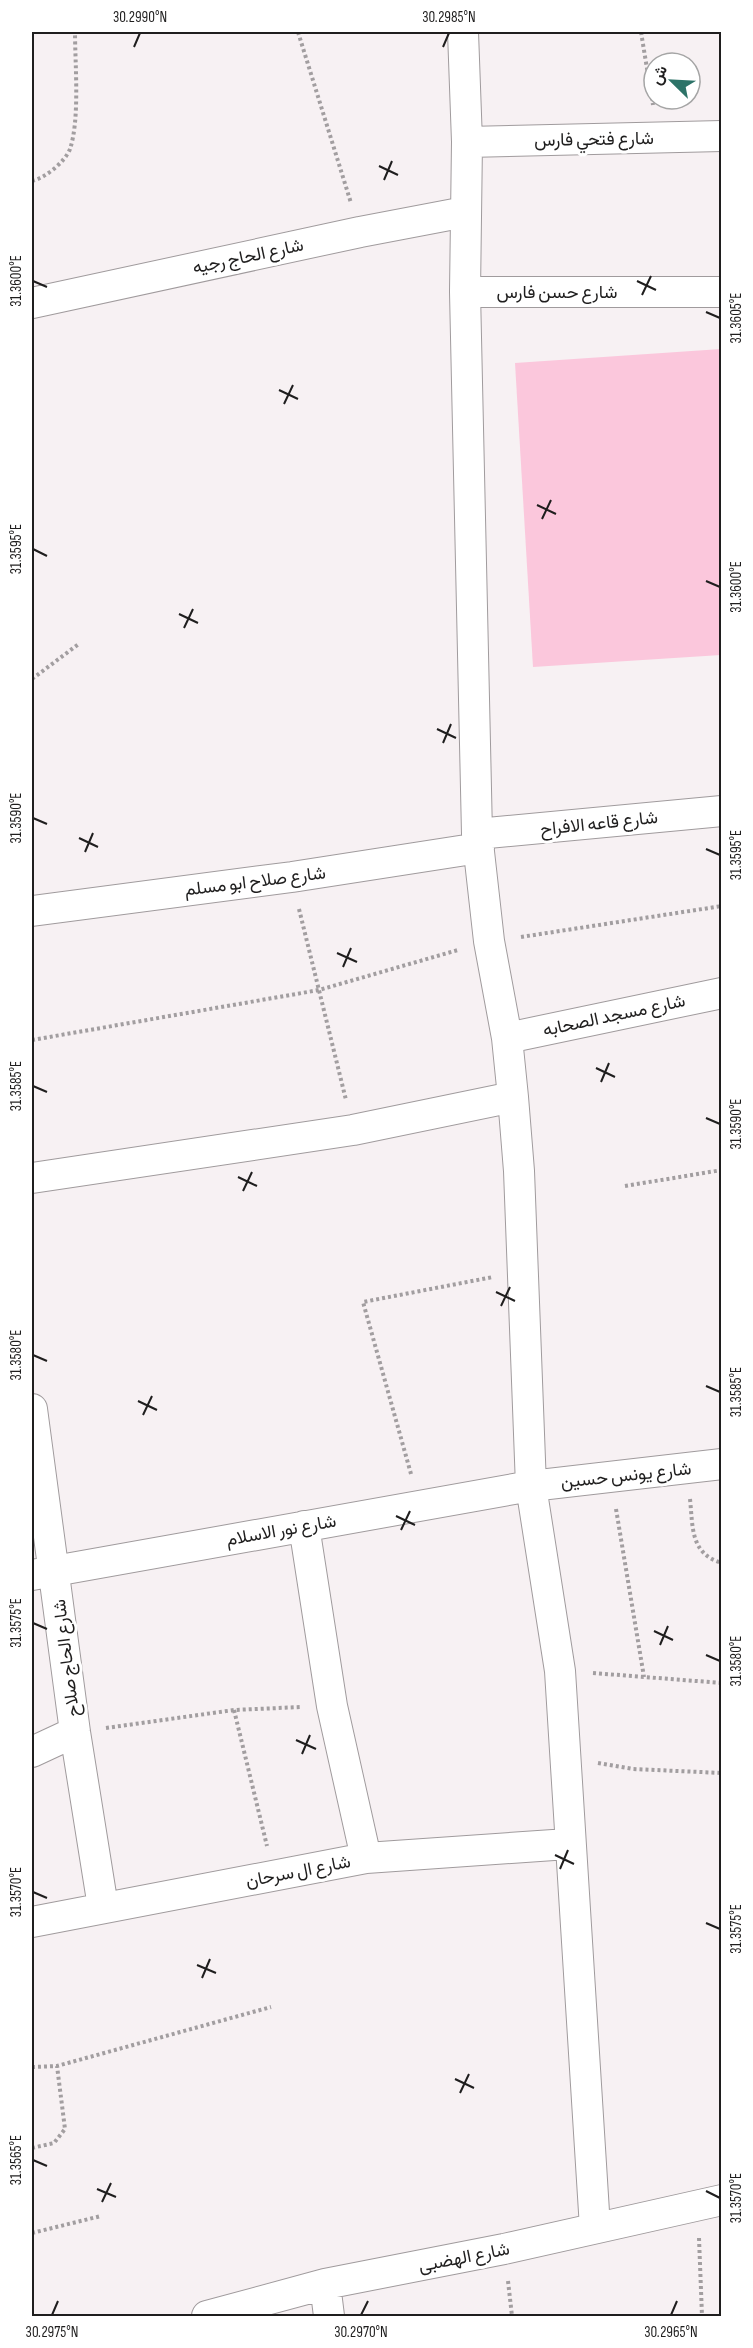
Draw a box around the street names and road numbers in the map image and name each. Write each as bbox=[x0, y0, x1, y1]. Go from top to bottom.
street label: شارع فتحي فارس bbox=[534, 128, 654, 155]
street label: شارع الحاج رجيه bbox=[191, 234, 306, 279]
street label: شارع حسن فارس bbox=[496, 282, 618, 304]
street label: شارع قاعه الافراح bbox=[539, 807, 659, 841]
street label: شارع صلاح ابو مسلم bbox=[183, 862, 327, 902]
street label: شارع مسجد الصحابه bbox=[541, 990, 687, 1042]
street label: شارع يونس حسين bbox=[560, 1458, 693, 1494]
street label: شارع نور الاسلام bbox=[224, 1510, 338, 1551]
street label: شارع الحاج صلاح bbox=[49, 1598, 85, 1718]
street label: شارع ال سرحان bbox=[244, 1851, 352, 1893]
street label: شارع الهضبى bbox=[417, 2238, 512, 2278]

